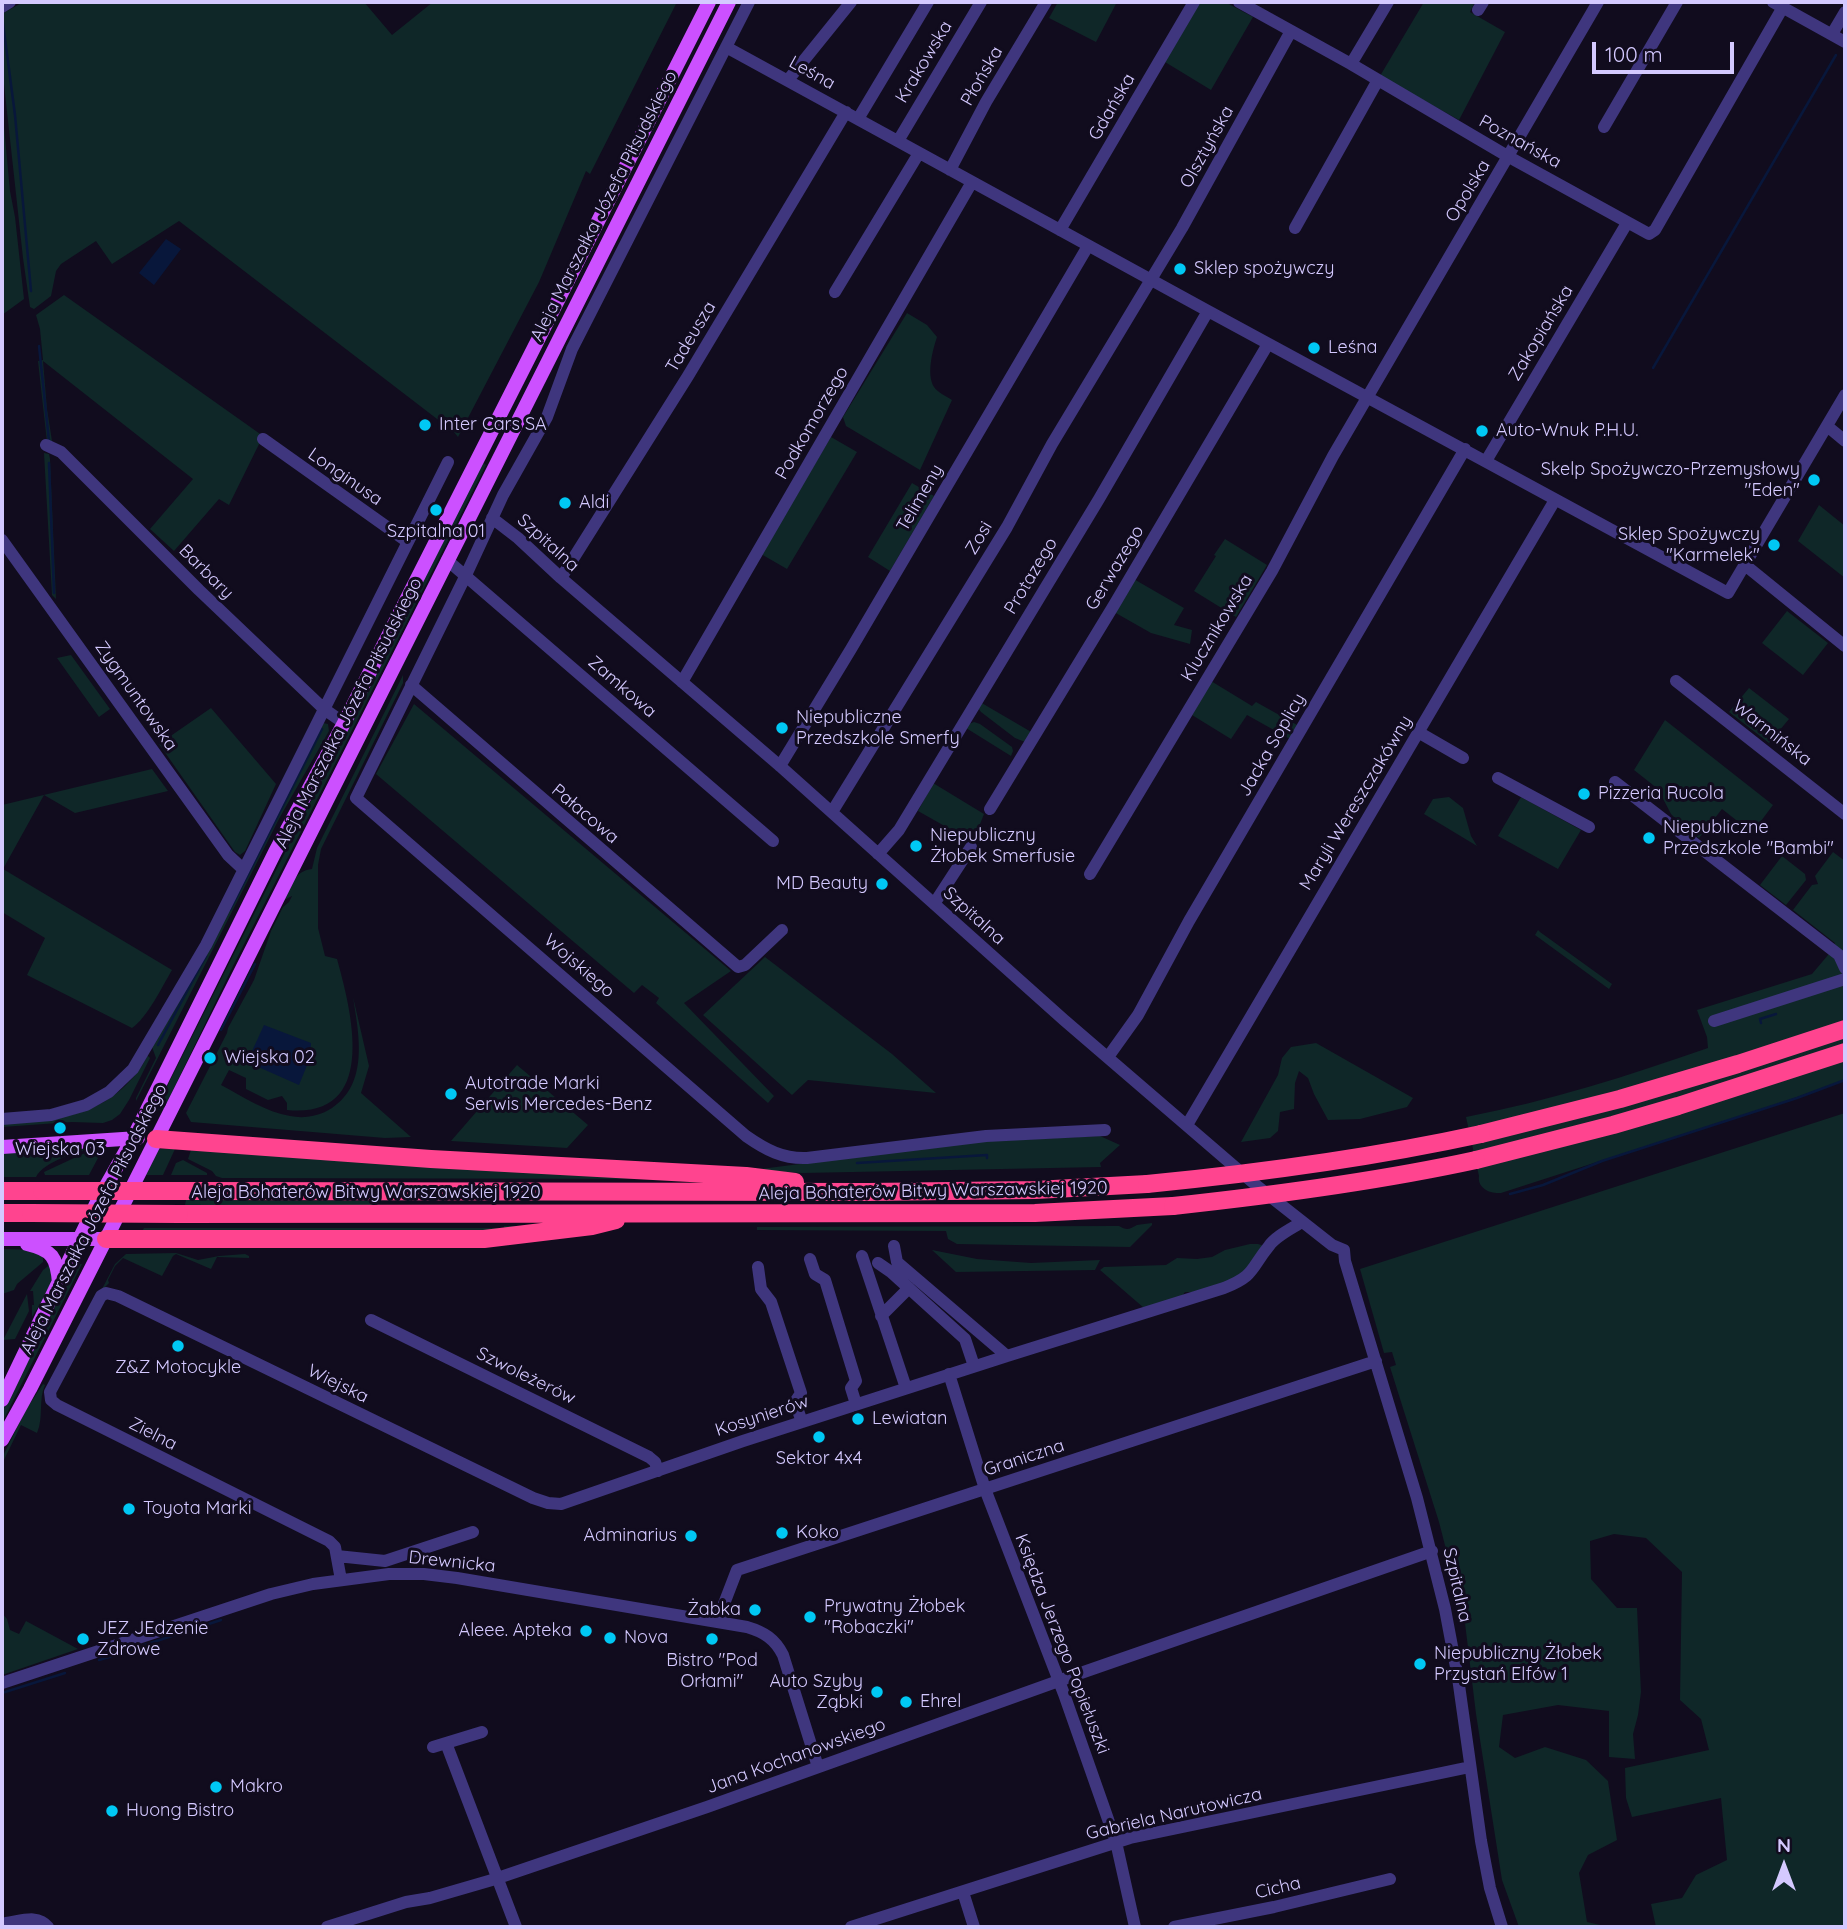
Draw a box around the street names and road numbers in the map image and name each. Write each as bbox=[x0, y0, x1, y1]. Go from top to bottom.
street label: Krakowska bbox=[891, 17, 957, 107]
street label: Płońska bbox=[956, 42, 1008, 110]
street label: Leśna bbox=[785, 52, 839, 94]
street label: Aleja Marszałka Józefa Piłsudskiego bbox=[526, 67, 682, 345]
street label: Gdańska bbox=[1084, 70, 1140, 144]
street label: Olsztyńska bbox=[1176, 102, 1238, 192]
street label: Poznańska bbox=[1475, 111, 1565, 173]
street label: Opolska bbox=[1441, 156, 1495, 226]
street label: Zakopiańska bbox=[1504, 281, 1578, 385]
street label: Tadeusza bbox=[661, 297, 721, 377]
street label: Podkomorzego bbox=[771, 363, 853, 483]
street label: Longinusa bbox=[304, 443, 386, 511]
street label: Telimeny bbox=[892, 461, 948, 535]
street label: Szpitalna bbox=[513, 510, 583, 576]
street label: Zosi bbox=[961, 518, 997, 558]
street label: Gerwazego bbox=[1081, 522, 1149, 614]
street label: Protazego bbox=[1000, 534, 1062, 618]
street label: Barbary bbox=[174, 540, 238, 604]
street label: Klucznikowska bbox=[1177, 571, 1257, 685]
street label: Aleja Marszałka Józefa Piłsudskiego bbox=[271, 574, 427, 852]
street label: Zygmuntowska bbox=[90, 637, 182, 755]
street label: Zamkowa bbox=[583, 651, 661, 723]
street label: Jacka Soplicy bbox=[1234, 690, 1310, 800]
street label: Warmińska bbox=[1728, 695, 1816, 771]
street label: Maryli Wereszczakówny bbox=[1295, 712, 1417, 894]
street label: Pałacowa bbox=[547, 780, 623, 848]
street label: Szpitalna bbox=[939, 883, 1009, 949]
street label: Wojskiego bbox=[539, 929, 619, 1003]
street label: Aleja Marszałka Józefa Piłsudskiego bbox=[16, 1080, 172, 1358]
street label: Aleja Bohaterów Bitwy Warszawskiej 1920 bbox=[758, 1177, 1108, 1205]
street label: Aleja Bohaterów Bitwy Warszawskiej 1920 bbox=[191, 1182, 541, 1204]
street label: Szwoleżerów bbox=[473, 1343, 579, 1409]
street label: Wiejska bbox=[304, 1360, 372, 1408]
street label: Kosynierów bbox=[713, 1391, 811, 1441]
street label: Zielna bbox=[125, 1413, 181, 1455]
street label: Graniczna bbox=[981, 1435, 1067, 1481]
street label: Księdza Jerzego Popiełuszki bbox=[1010, 1531, 1114, 1757]
street label: Szpitalna bbox=[1438, 1546, 1476, 1624]
street label: Drewnicka bbox=[407, 1547, 497, 1577]
street label: Jana Kochanowskiego bbox=[704, 1714, 888, 1798]
street label: Gabriela Narutowicza bbox=[1084, 1783, 1264, 1845]
street label: Cicha bbox=[1253, 1872, 1303, 1904]

